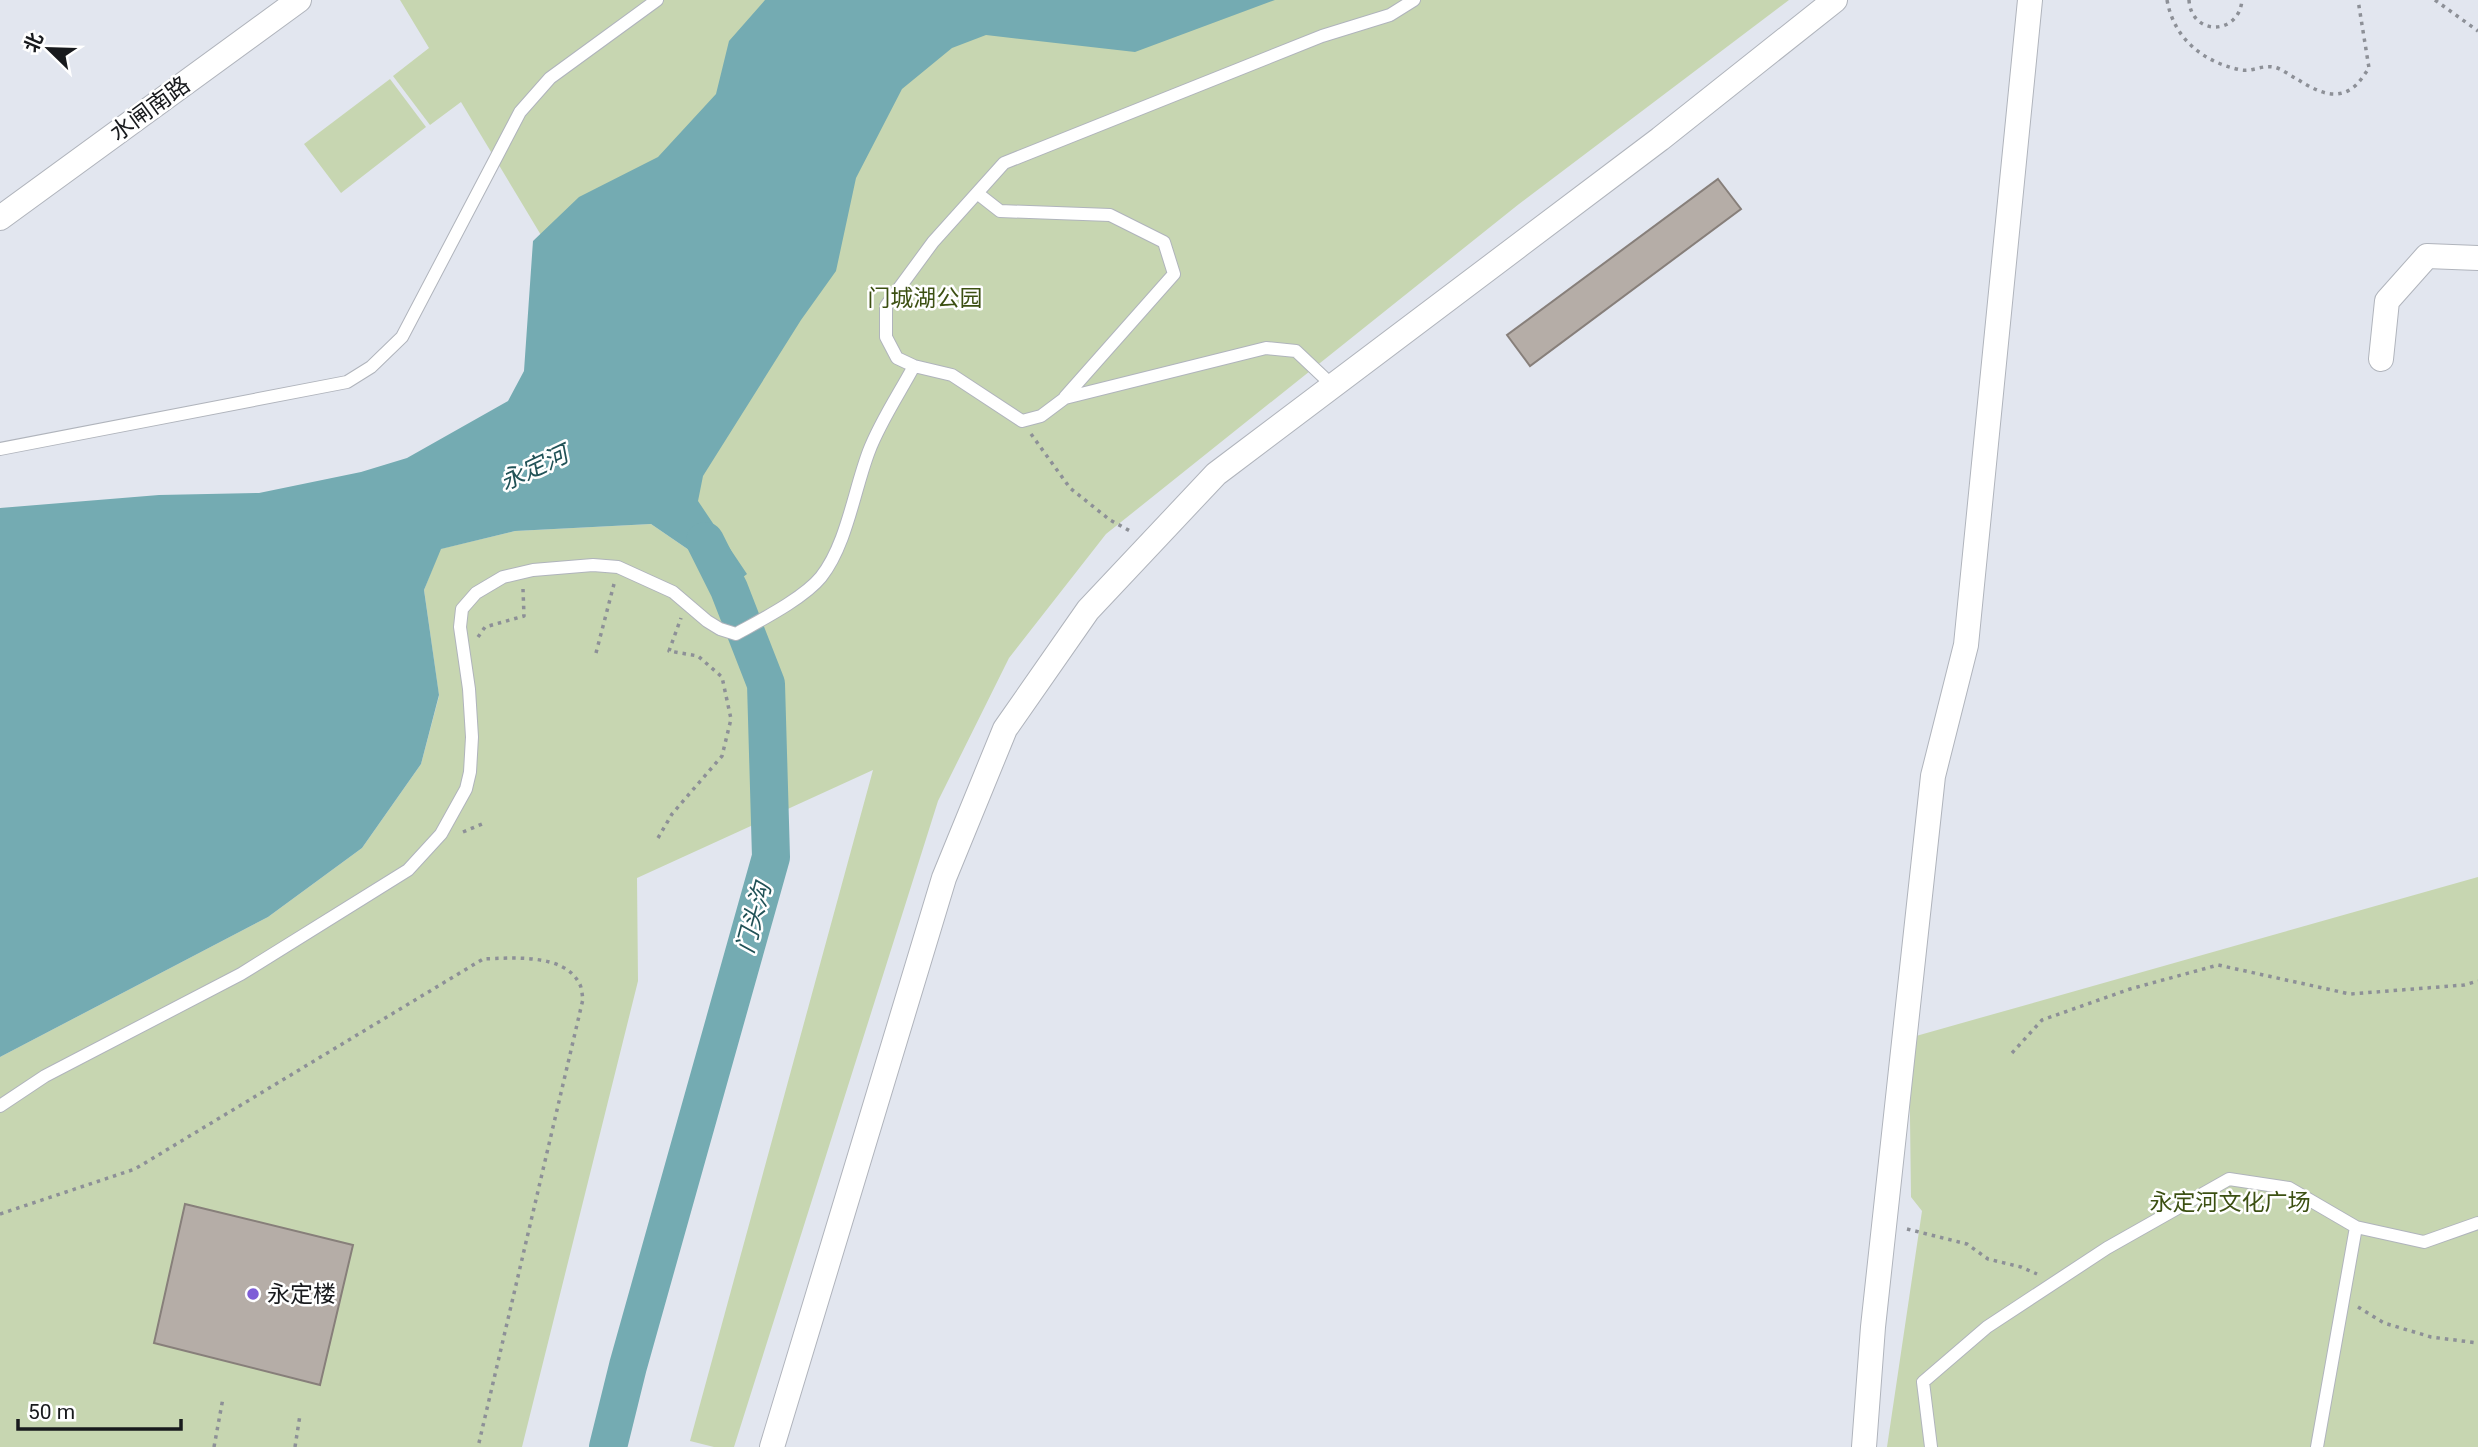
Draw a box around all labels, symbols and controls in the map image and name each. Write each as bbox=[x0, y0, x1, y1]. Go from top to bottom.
north arrow bbox=[14, 14, 84, 84]
text: 北 bbox=[20, 29, 48, 56]
street label: 水闸南路 bbox=[105, 71, 195, 147]
park label: 门城湖公园 bbox=[868, 285, 983, 312]
water label: 永定河 bbox=[495, 438, 576, 496]
water label: 门头沟 bbox=[731, 877, 778, 956]
park label: 永定河文化广场 bbox=[2150, 1189, 2311, 1216]
place label: 永定楼 bbox=[267, 1281, 336, 1308]
marker: 永定楼 bbox=[245, 1286, 261, 1302]
scale bar bbox=[18, 1388, 180, 1432]
text: 50 m bbox=[28, 1400, 75, 1424]

